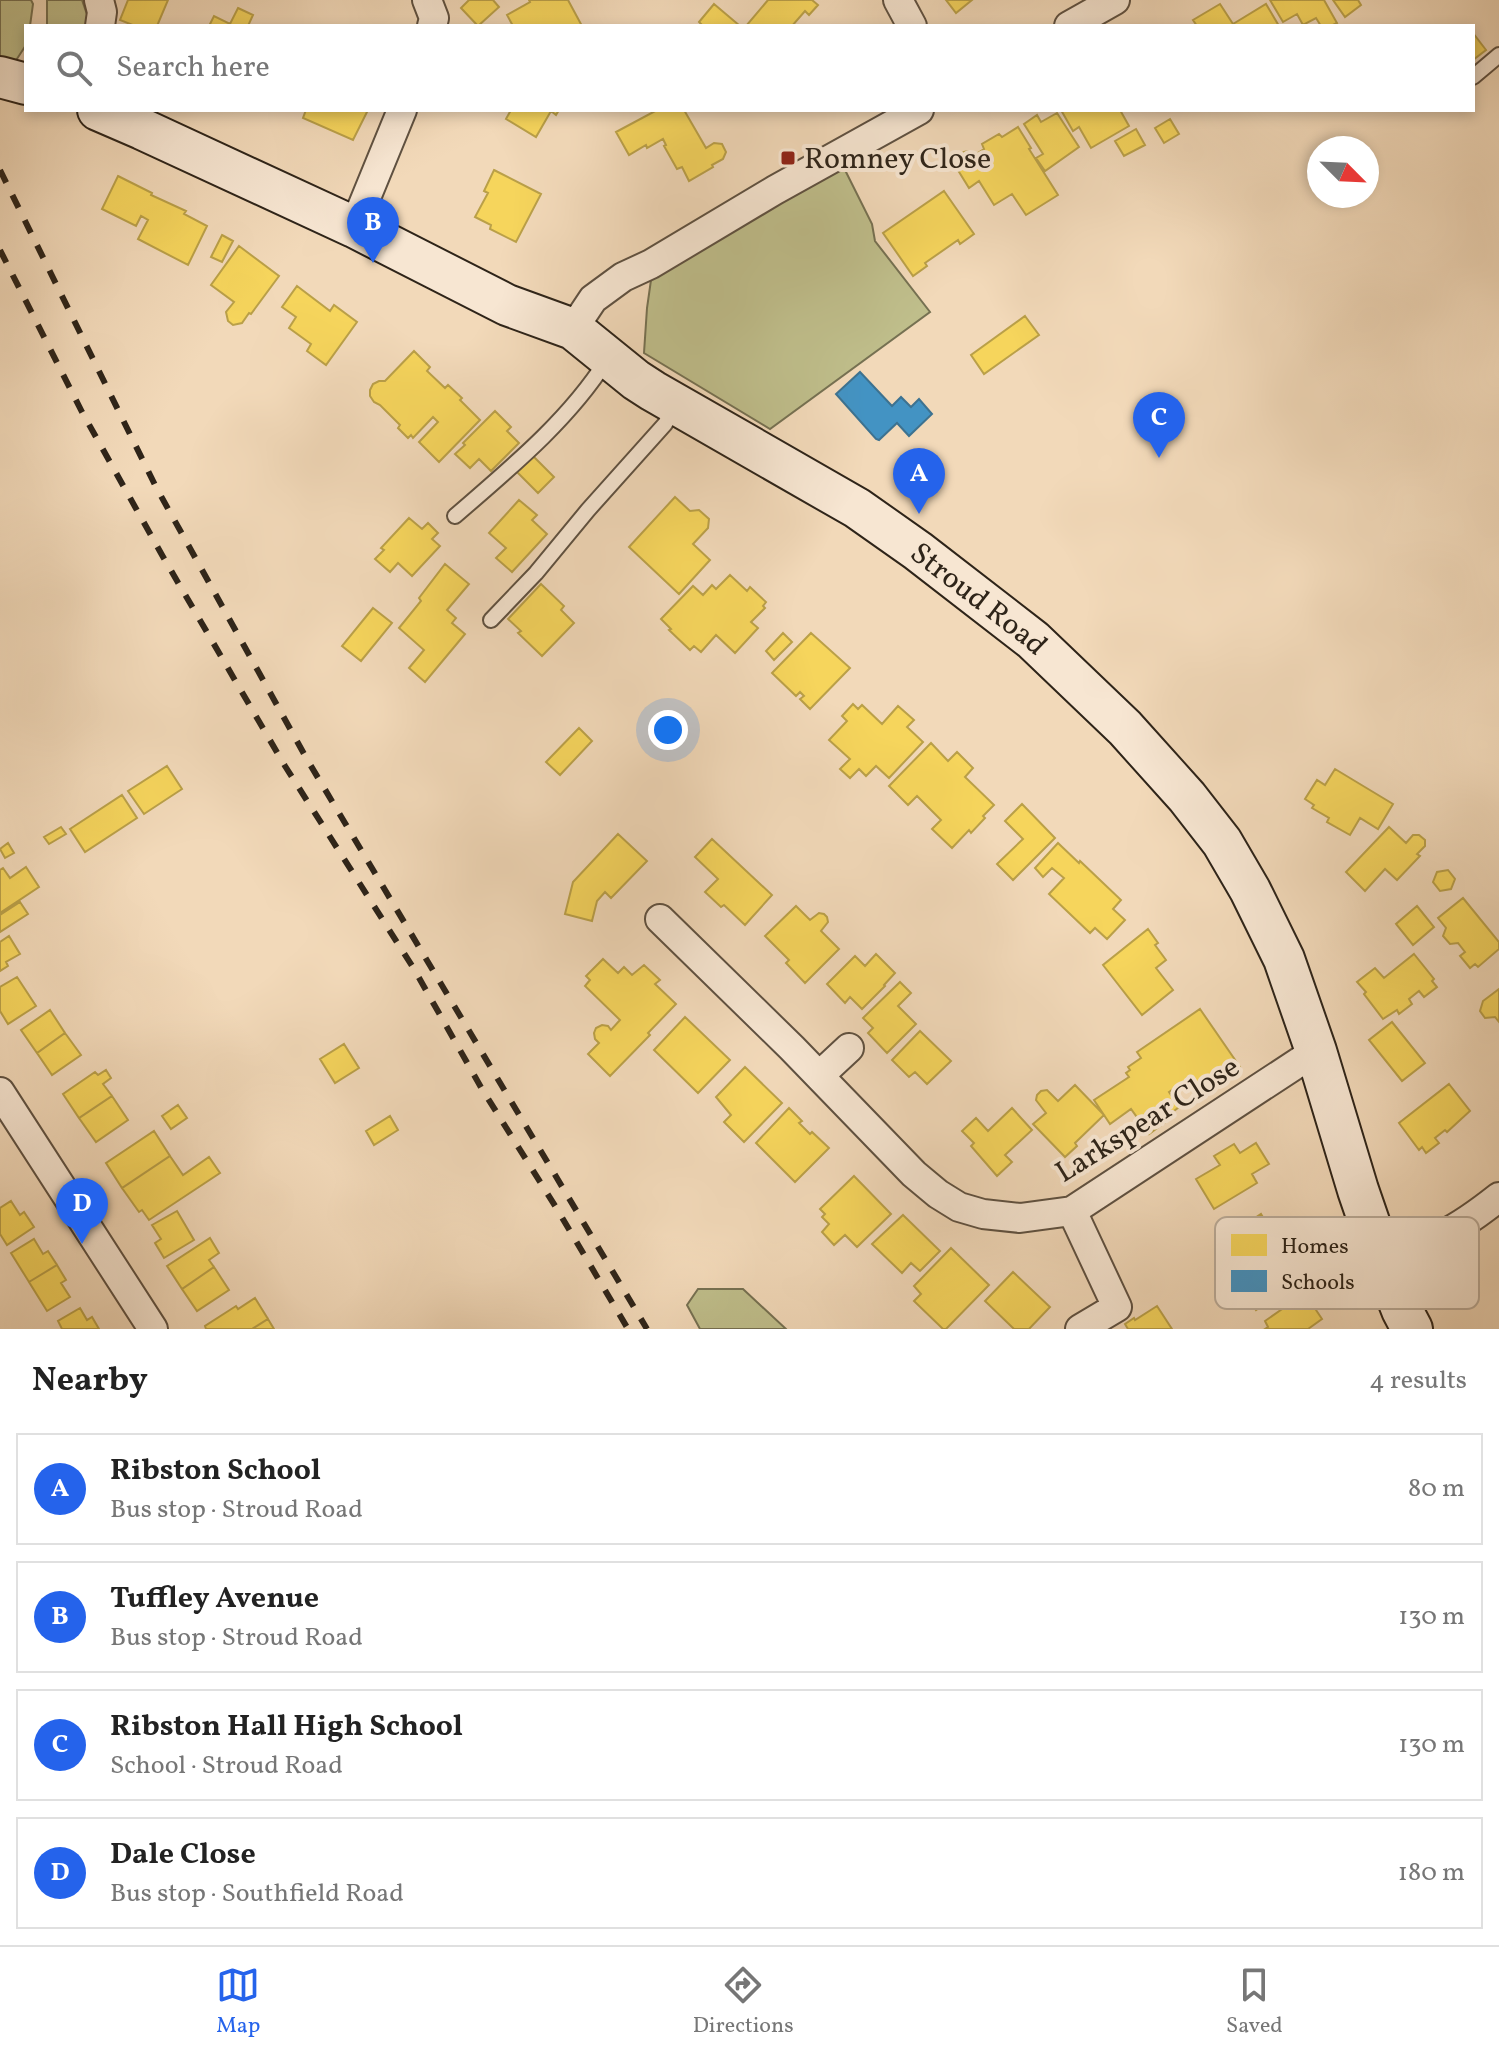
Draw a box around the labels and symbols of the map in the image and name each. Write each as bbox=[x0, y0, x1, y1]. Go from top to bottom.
north arrow bbox=[1307, 136, 1379, 208]
place label: Romney Close bbox=[804, 139, 991, 181]
marker: Romney Close bbox=[779, 149, 797, 167]
pin: B bbox=[347, 197, 399, 263]
pin: C bbox=[1133, 392, 1185, 458]
pin: A bbox=[893, 448, 945, 514]
street label: Stroud Road bbox=[901, 533, 1056, 666]
your location bbox=[648, 710, 688, 750]
street label: Larkspear Close bbox=[1048, 1047, 1248, 1194]
pin: D bbox=[56, 1178, 108, 1244]
legend bbox=[1215, 1217, 1479, 1309]
text: Homes bbox=[1281, 1232, 1349, 1263]
text: Schools bbox=[1281, 1268, 1355, 1299]

